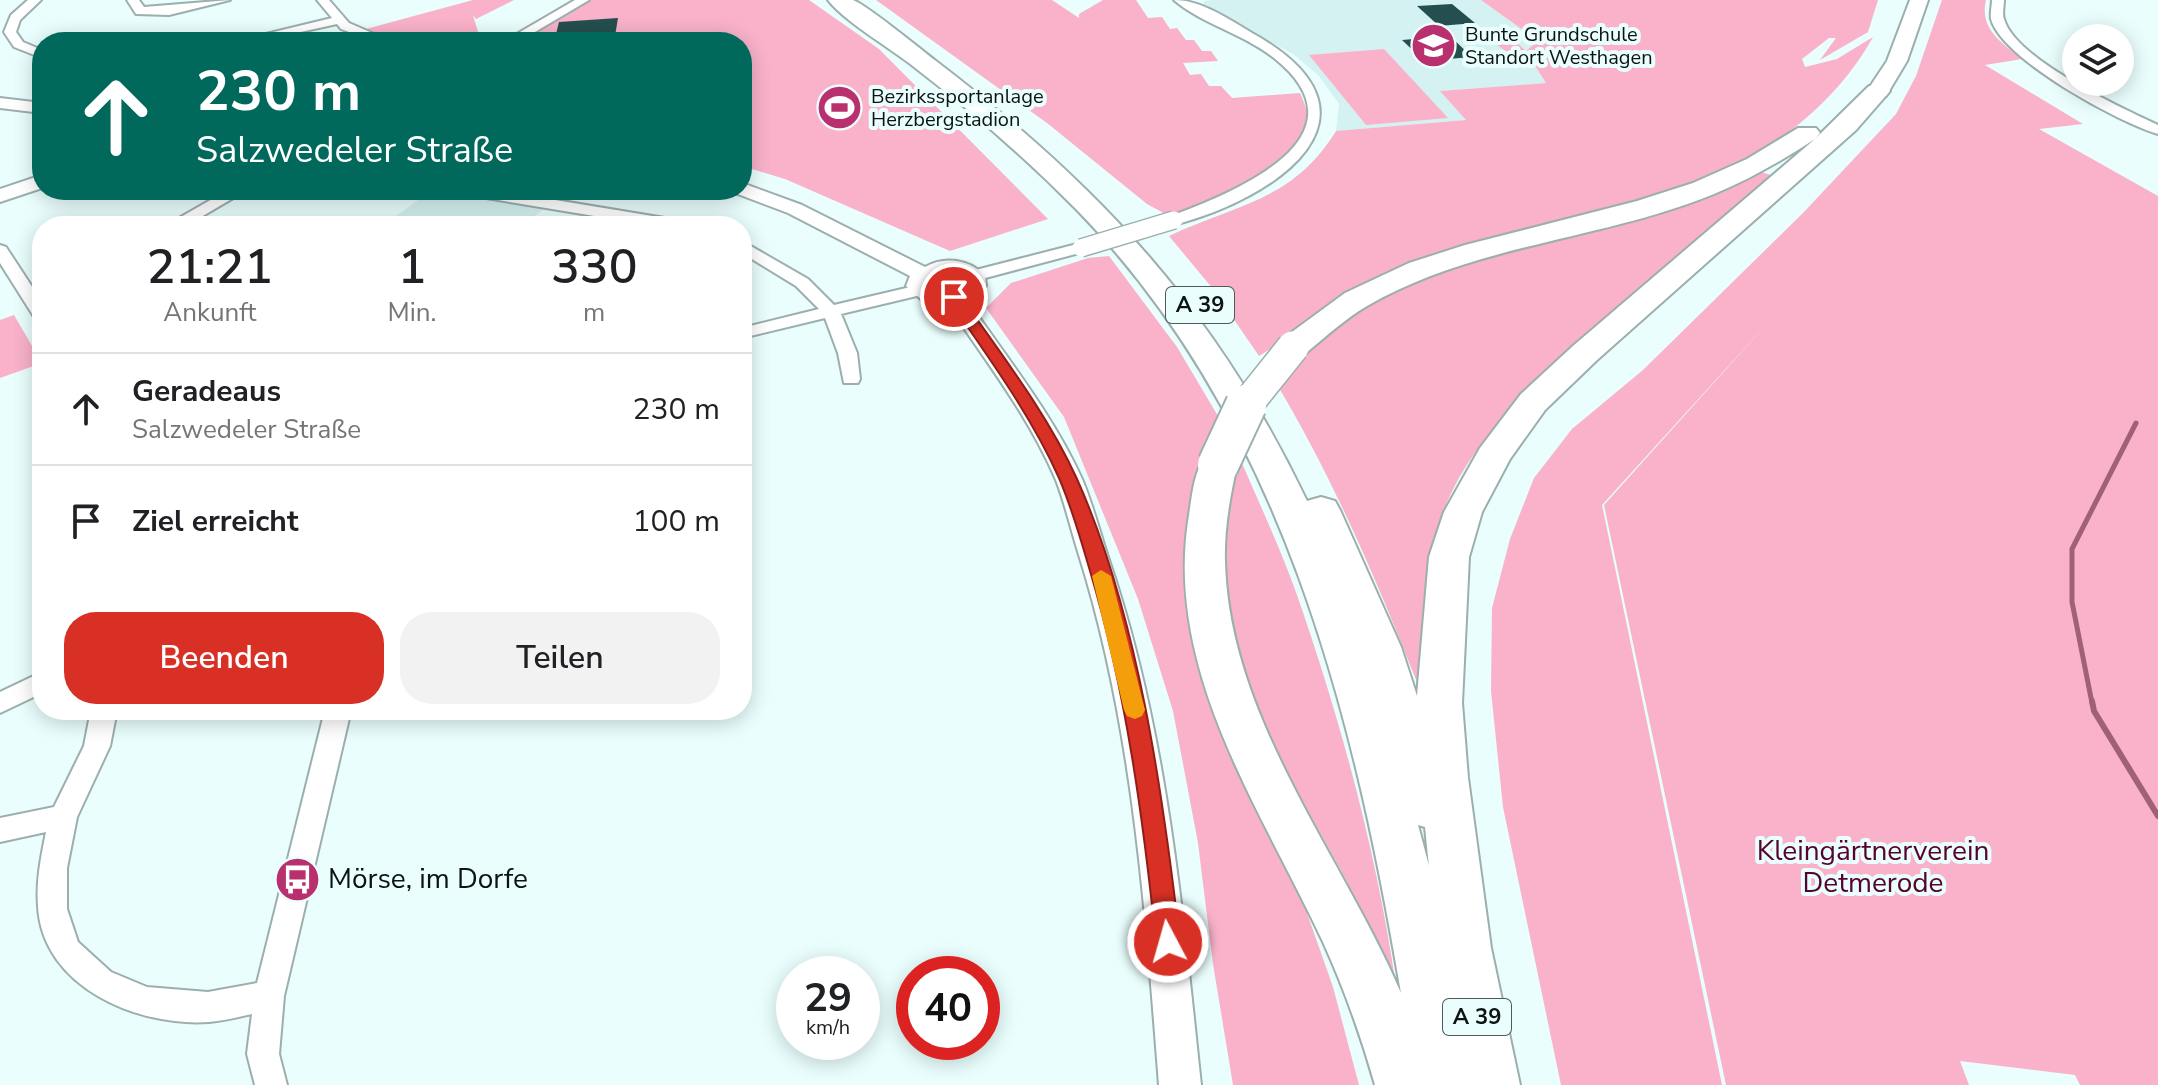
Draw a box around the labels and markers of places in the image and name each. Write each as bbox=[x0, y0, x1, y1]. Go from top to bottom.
place label: Bunte Grundschule Standort Westhagen bbox=[1465, 21, 1653, 71]
school or university icon: Bunte Grundschule Standort Westhagen bbox=[1410, 22, 1458, 70]
place label: Bezirkssportanlage Herzbergstadion bbox=[871, 83, 1044, 133]
sports icon: Bezirkssportanlage Herzbergstadion bbox=[816, 84, 864, 132]
pin bbox=[920, 263, 988, 331]
bus stop icon: Mörse, im Dorfe bbox=[273, 855, 321, 903]
place label: Mörse, im Dorfe bbox=[328, 860, 528, 898]

